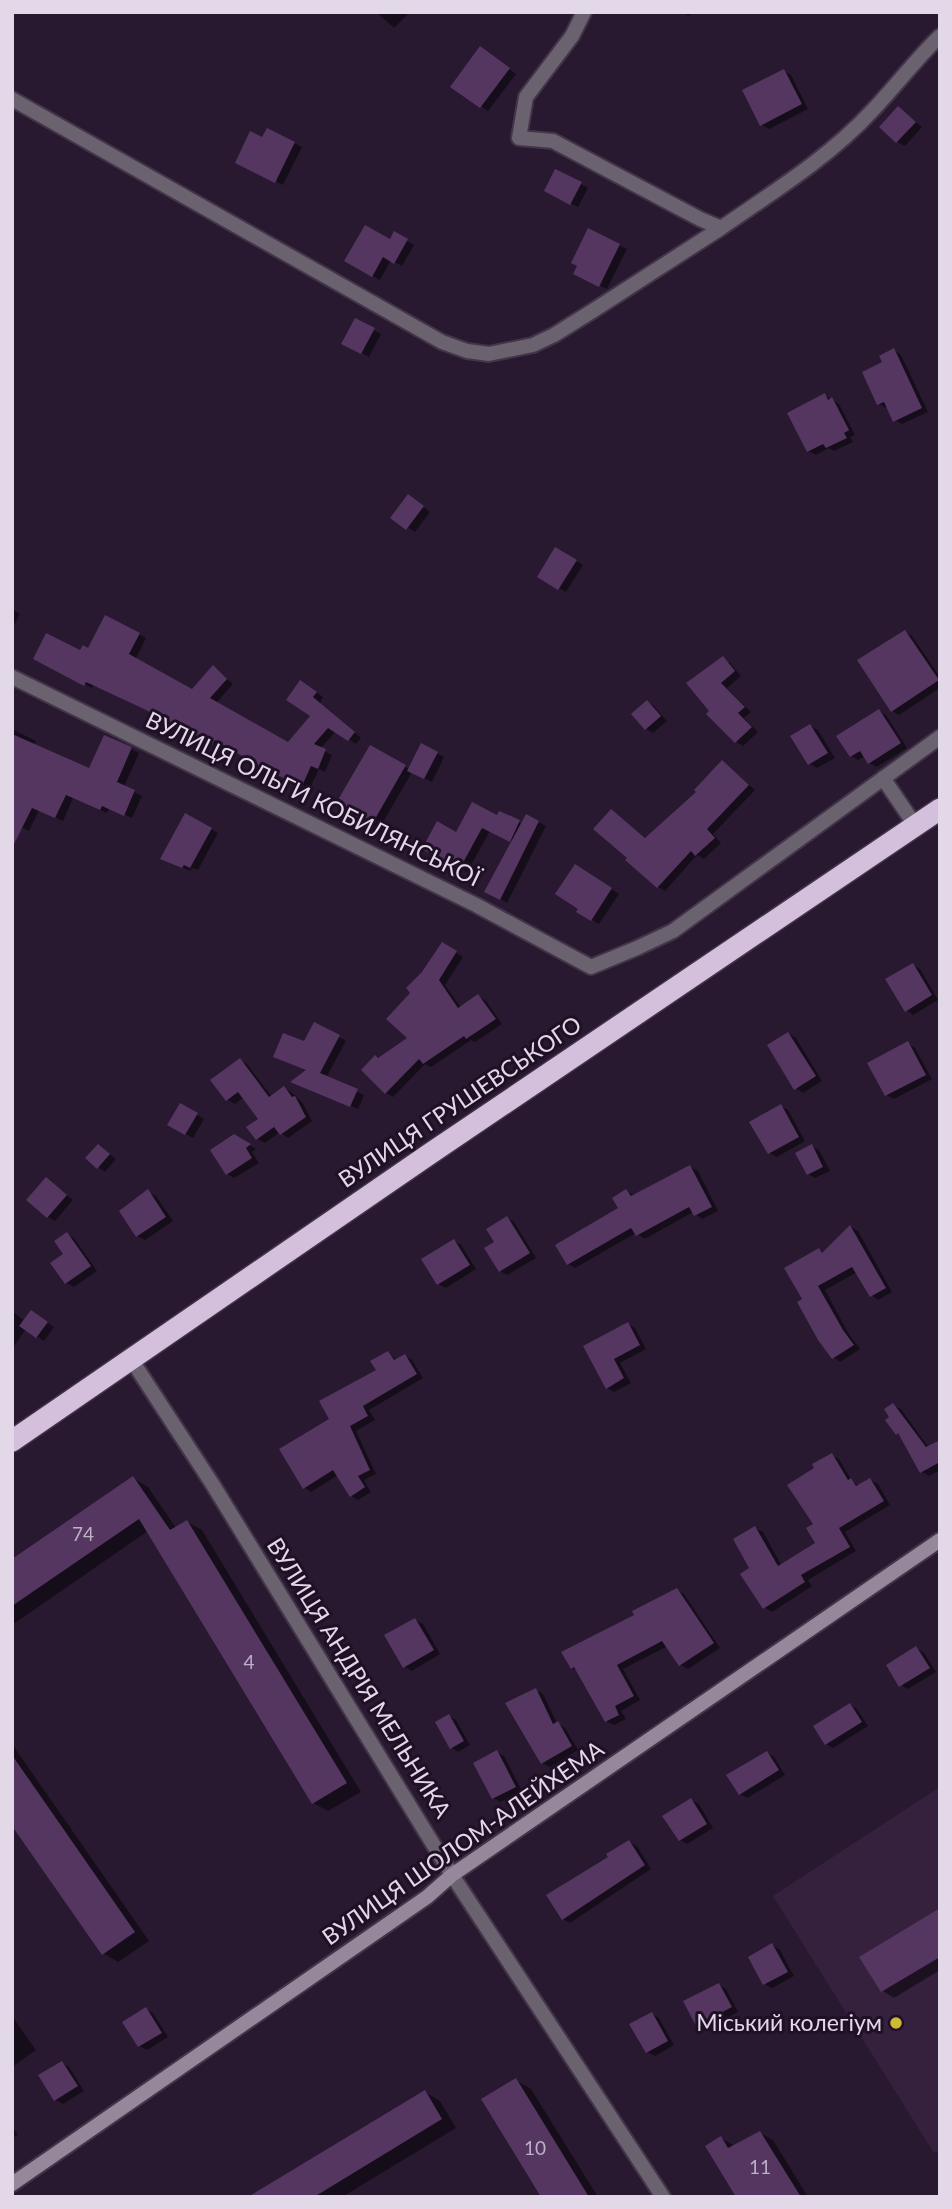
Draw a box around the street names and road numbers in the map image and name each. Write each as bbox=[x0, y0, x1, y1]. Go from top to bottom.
street label: ВУЛИЦЯ ОЛЬГИ КОБИЛЯНСЬКОЇ bbox=[142, 705, 486, 892]
street label: ВУЛИЦЯ ГРУШЕВСЬКОГО bbox=[333, 1009, 586, 1193]
street label: ВУЛИЦЯ АНДРІЯ МЕЛЬНИКА bbox=[262, 1532, 458, 1823]
street label: ВУЛИЦЯ ШОЛОМ-АЛЕЙХЕМА bbox=[316, 1734, 609, 1950]

